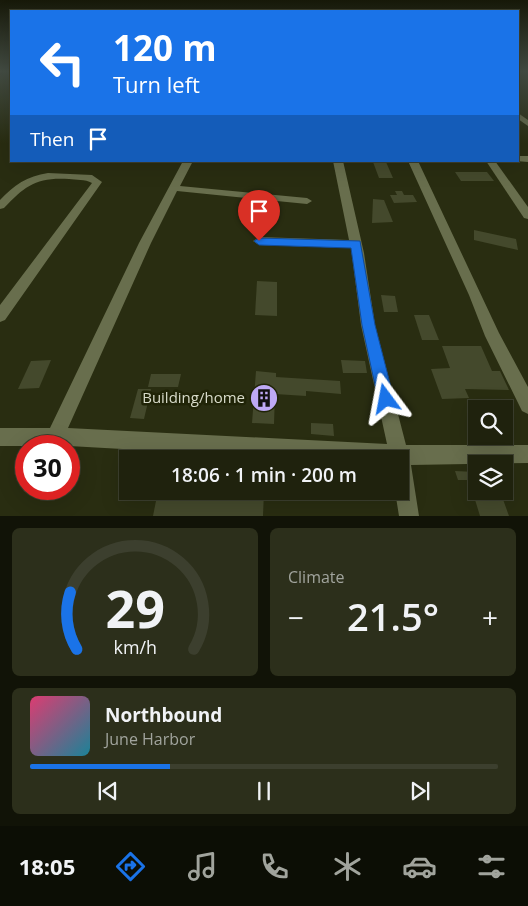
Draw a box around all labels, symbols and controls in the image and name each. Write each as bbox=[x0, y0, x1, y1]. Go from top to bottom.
text: 120 m bbox=[113, 24, 217, 71]
icon: left bbox=[30, 30, 95, 95]
text: Turn left bbox=[113, 69, 200, 99]
icon: arrive bbox=[84, 125, 112, 153]
text: Then bbox=[30, 126, 74, 152]
pin bbox=[238, 190, 280, 241]
icon: arrive bbox=[245, 197, 273, 225]
position arrow bbox=[359, 372, 411, 424]
building icon: Building/home bbox=[249, 383, 279, 413]
place label: Building/home bbox=[142, 387, 245, 407]
map controls bbox=[468, 400, 513, 500]
button: search bbox=[468, 400, 513, 445]
speed limit sign: 30 bbox=[15, 435, 80, 500]
button: layers bbox=[468, 455, 513, 500]
text: 18:06 · 1 min · 200 m bbox=[171, 462, 357, 488]
text: Climate bbox=[288, 566, 345, 588]
text: 29 bbox=[105, 572, 165, 643]
text: 21.5° bbox=[347, 590, 439, 642]
text: − bbox=[288, 598, 304, 636]
text: + bbox=[482, 598, 498, 636]
text: km/h bbox=[113, 635, 157, 659]
text: Northbound bbox=[105, 702, 222, 728]
text: June Harbor bbox=[105, 728, 195, 750]
icon: previous bbox=[94, 777, 122, 805]
icon: pause bbox=[250, 777, 278, 805]
icon: next bbox=[406, 777, 434, 805]
icon: directions bbox=[113, 849, 148, 884]
icon: music bbox=[185, 849, 220, 884]
icon: phone bbox=[257, 849, 292, 884]
icon: climate bbox=[330, 849, 365, 884]
icon: car bbox=[402, 849, 437, 884]
icon: filters bbox=[474, 849, 509, 884]
text: 18:05 bbox=[19, 851, 75, 881]

